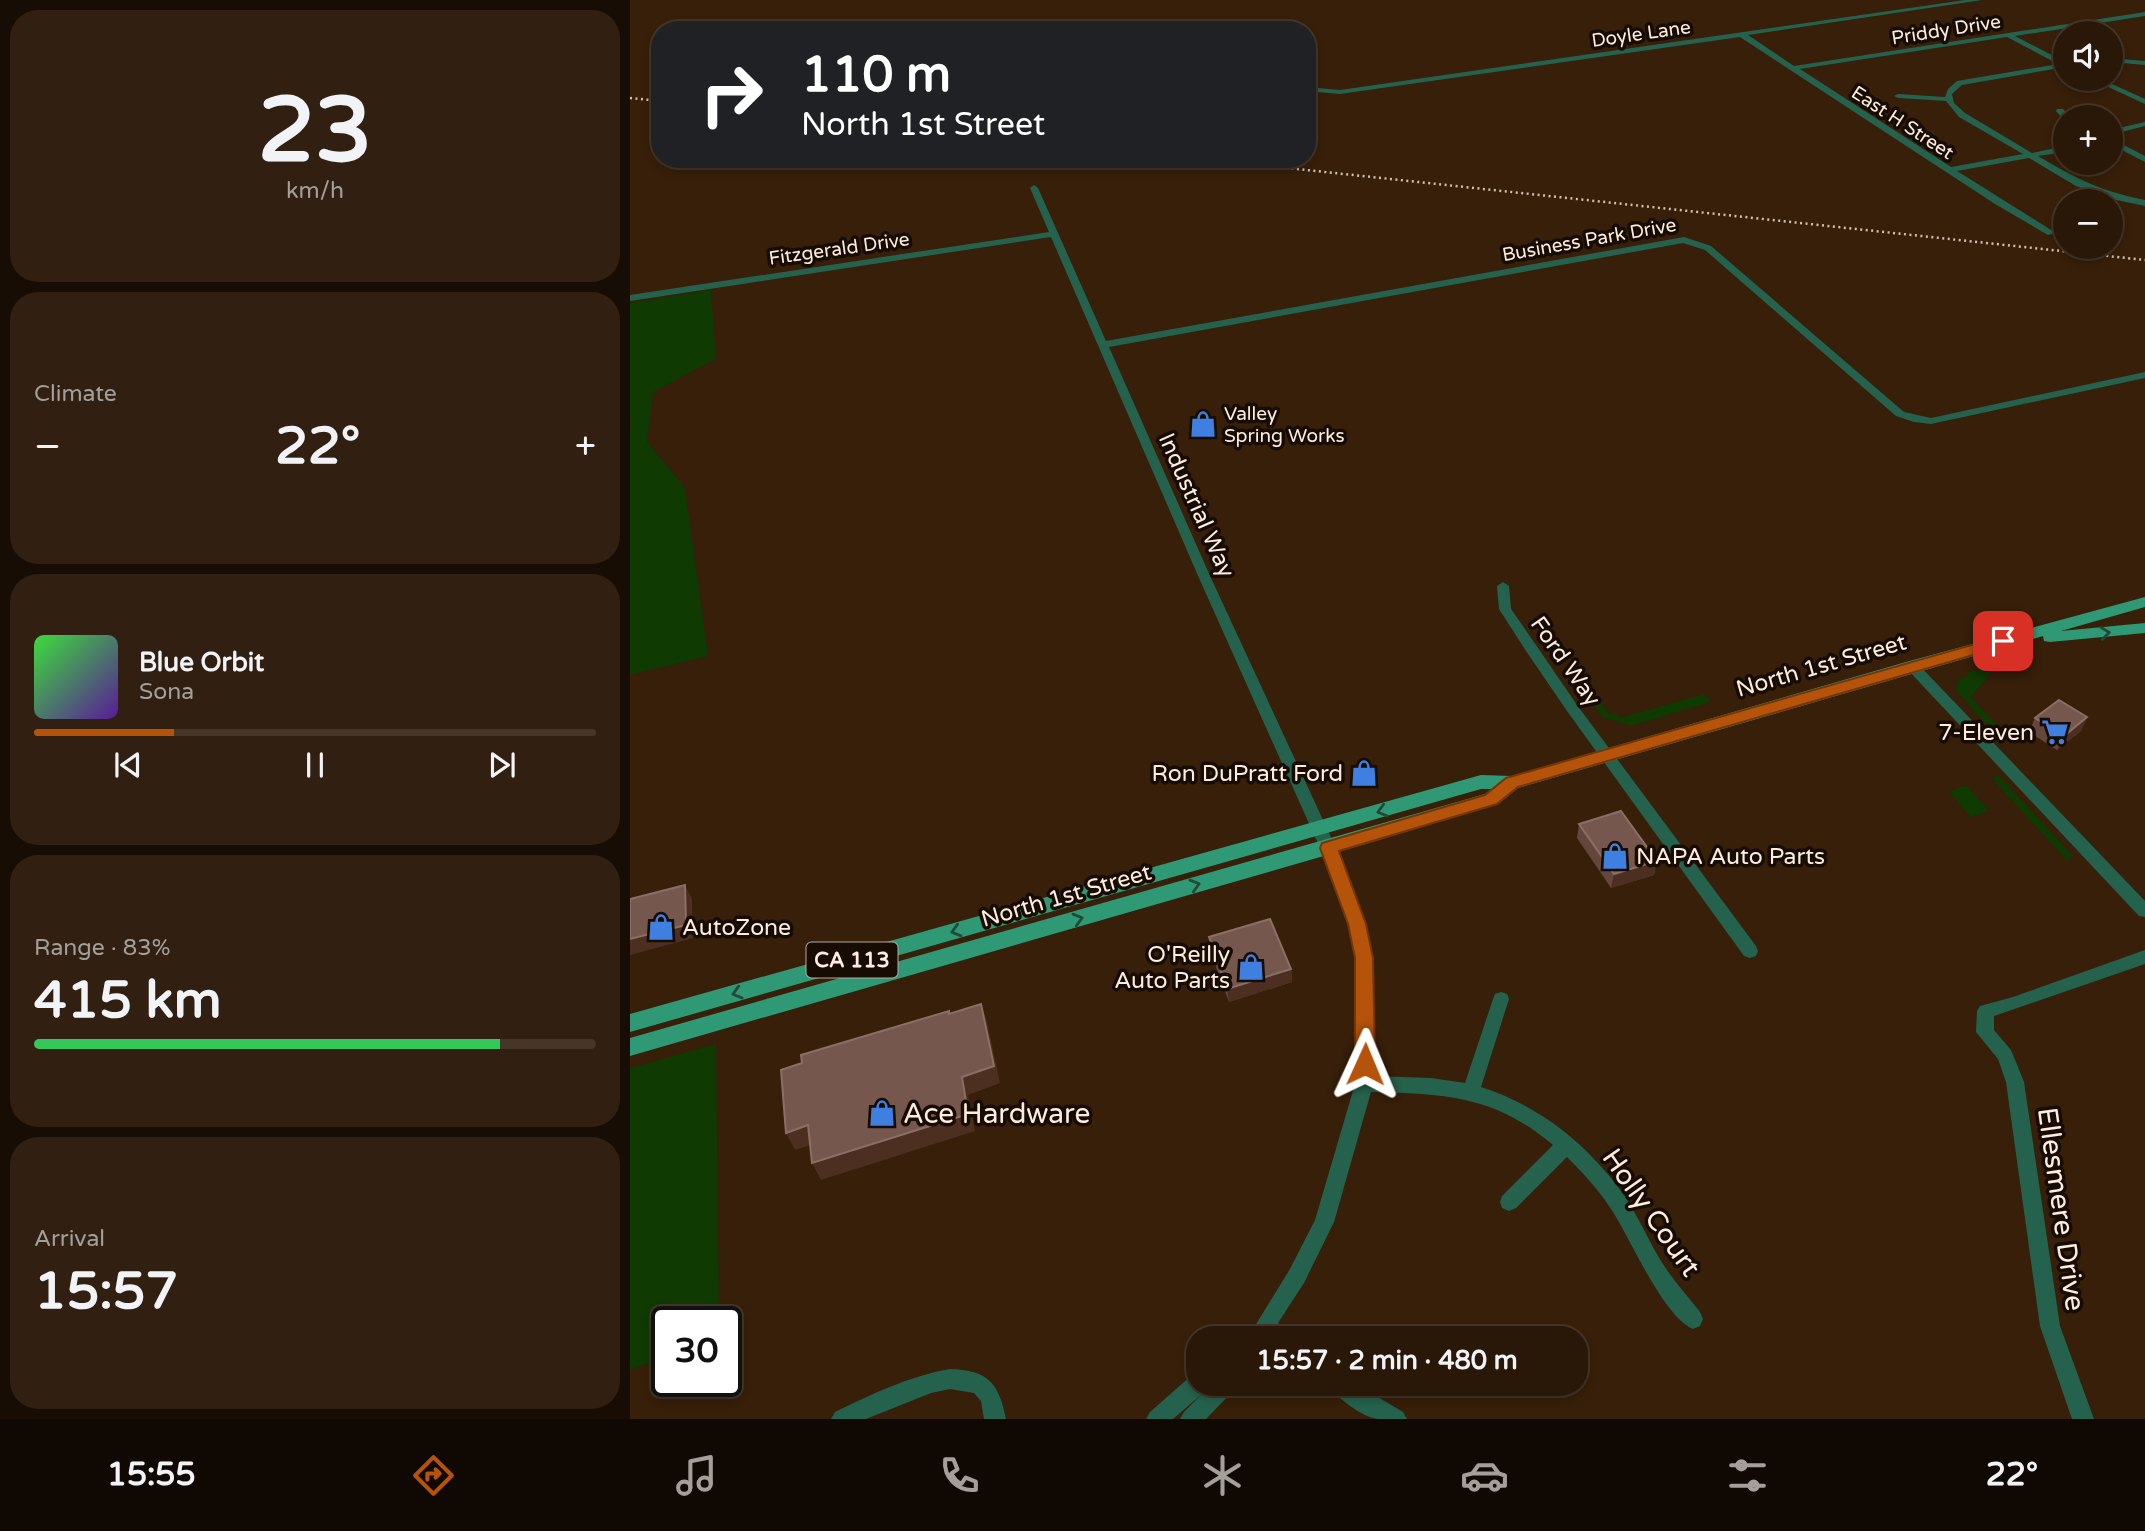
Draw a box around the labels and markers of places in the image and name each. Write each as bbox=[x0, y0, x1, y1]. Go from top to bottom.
place label: Valley Spring Works bbox=[1224, 403, 1345, 447]
shop icon: Valley Spring Works bbox=[1188, 409, 1218, 439]
pin bbox=[1973, 611, 2033, 671]
supermarket icon: 7-Eleven bbox=[2040, 717, 2070, 747]
place label: 7-Eleven bbox=[1938, 719, 2034, 747]
shop icon: Ron DuPratt Ford bbox=[1349, 758, 1379, 788]
place label: Ron DuPratt Ford bbox=[1151, 760, 1343, 788]
shop icon: NAPA Auto Parts bbox=[1600, 841, 1630, 871]
place label: NAPA Auto Parts bbox=[1636, 843, 1825, 871]
shop icon: AutoZone bbox=[646, 912, 676, 942]
place label: AutoZone bbox=[682, 914, 791, 942]
place label: O'Reilly Auto Parts bbox=[1114, 941, 1230, 995]
shop icon: O'Reilly Auto Parts bbox=[1236, 952, 1266, 982]
place label: Ace Hardware bbox=[903, 1097, 1090, 1131]
shop icon: Ace Hardware bbox=[867, 1098, 897, 1128]

